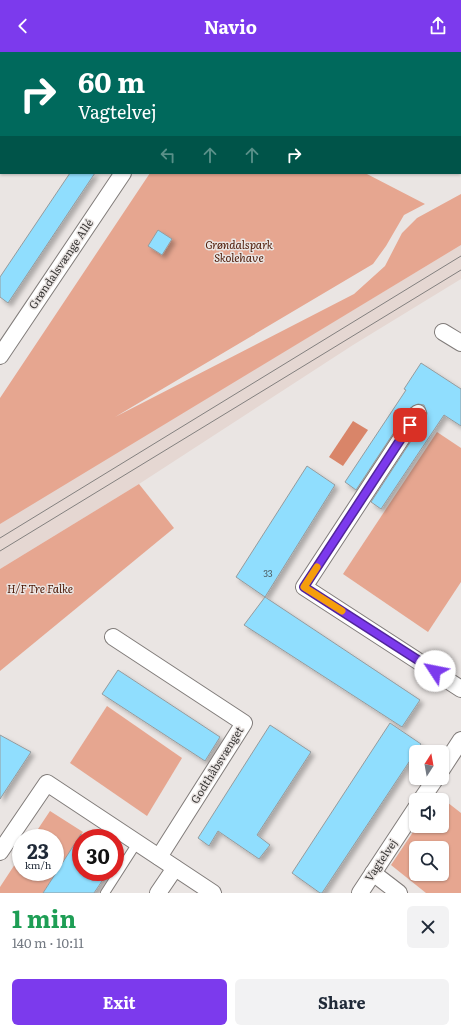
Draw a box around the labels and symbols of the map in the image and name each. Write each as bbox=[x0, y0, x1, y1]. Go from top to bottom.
street label: Grøndalsvænge Allé bbox=[24, 215, 96, 312]
park label: Grøndalspark Skolehave bbox=[205, 236, 273, 265]
pin bbox=[393, 408, 427, 442]
house number: 33 bbox=[263, 566, 273, 580]
park label: H/F Tre Falke bbox=[7, 580, 73, 596]
position arrow bbox=[414, 650, 456, 692]
street label: Godthåbsvænget bbox=[186, 722, 247, 806]
north arrow bbox=[409, 745, 449, 785]
speed limit sign: 30 bbox=[72, 829, 124, 881]
street label: Vagtelvej bbox=[360, 835, 400, 884]

